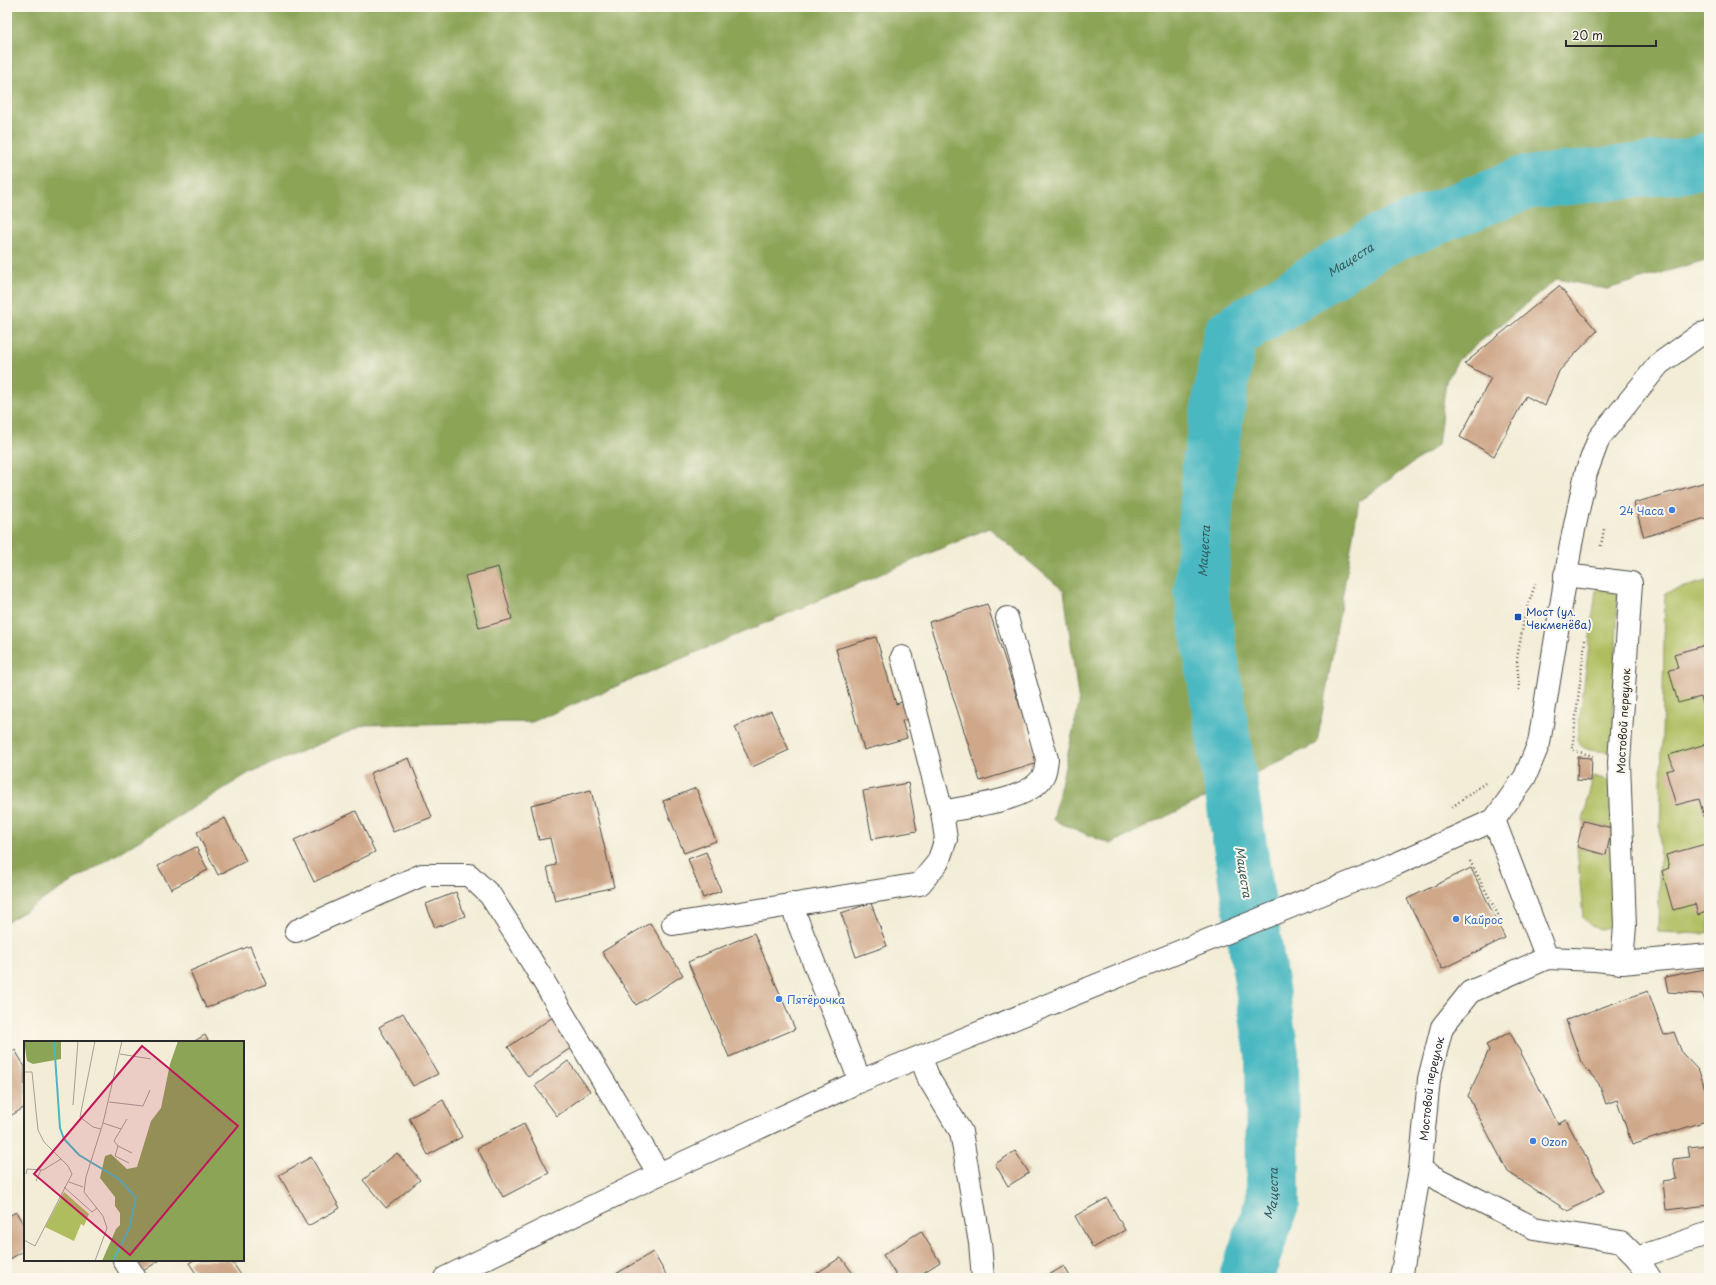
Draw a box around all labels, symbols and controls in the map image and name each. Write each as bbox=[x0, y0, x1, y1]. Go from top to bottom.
scale bar bbox=[1566, 22, 1656, 48]
text: 20 m bbox=[1572, 26, 1603, 44]
water label: Мацеста bbox=[1324, 238, 1377, 281]
place label: 24 Часа bbox=[1619, 502, 1664, 519]
marker: 24 Часа bbox=[1667, 505, 1677, 515]
water label: Мацеста bbox=[1193, 524, 1214, 578]
place label: Мост (ул. Чекменёва) bbox=[1526, 603, 1592, 633]
marker: Мост (ул. Чекменёва) bbox=[1513, 612, 1523, 622]
street label: Мостовой переулок bbox=[1612, 667, 1634, 774]
water label: Мацеста bbox=[1231, 845, 1257, 900]
place label: Кайрос bbox=[1464, 911, 1503, 928]
marker: Кайрос bbox=[1451, 914, 1461, 924]
place label: Пятёрочка bbox=[787, 991, 845, 1008]
marker: Пятёрочка bbox=[774, 994, 784, 1004]
street label: Мостовой переулок bbox=[1414, 1034, 1448, 1141]
inset map bbox=[24, 1041, 244, 1261]
place label: Ozon bbox=[1541, 1133, 1567, 1150]
marker: Ozon bbox=[1528, 1136, 1538, 1146]
water label: Мацеста bbox=[1258, 1167, 1282, 1221]

